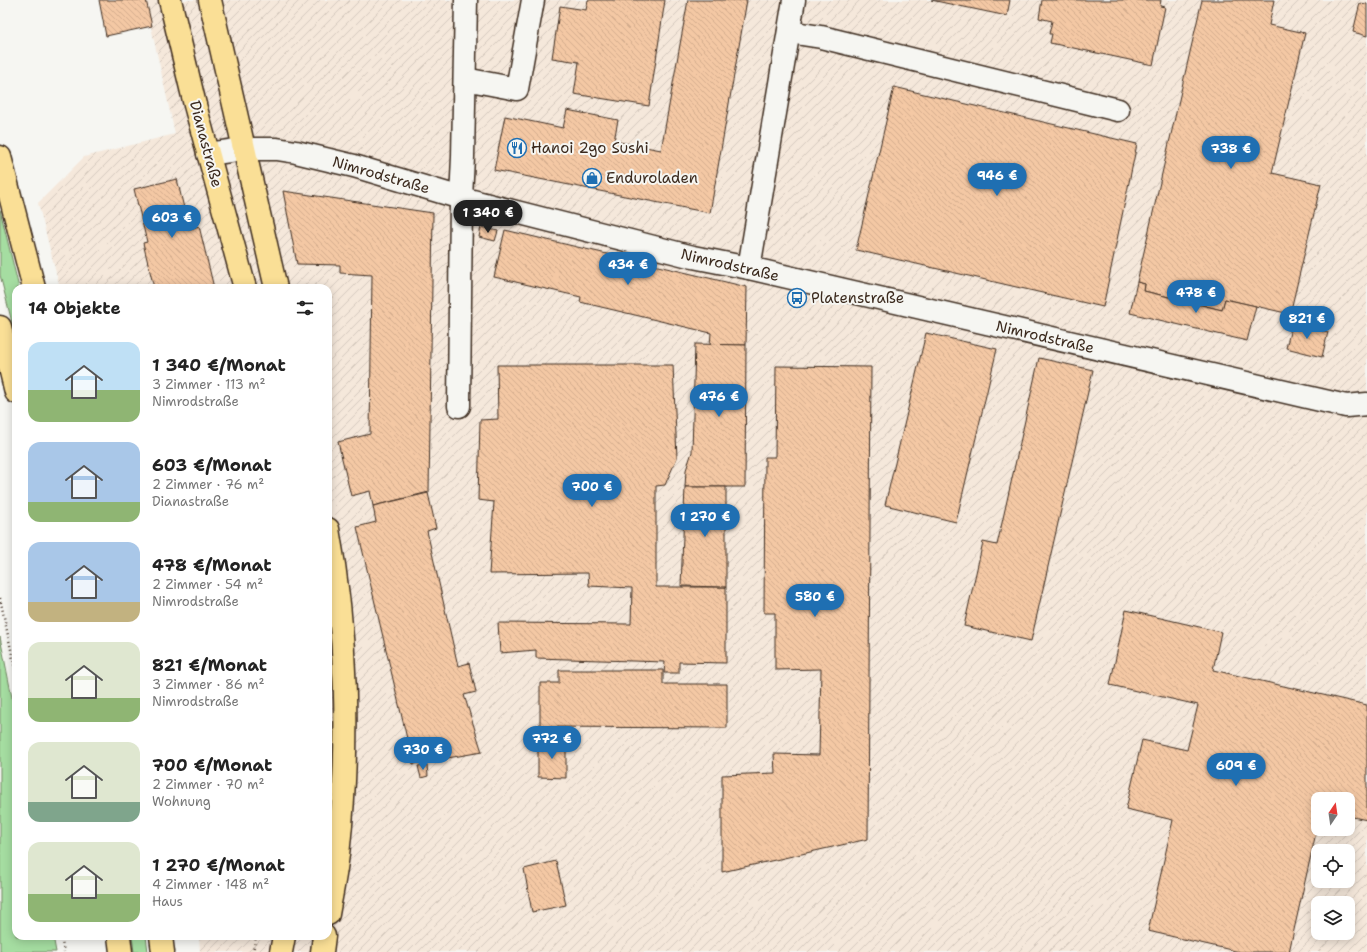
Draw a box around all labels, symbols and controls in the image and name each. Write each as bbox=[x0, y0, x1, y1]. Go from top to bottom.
street label: Dianastraße bbox=[185, 98, 227, 190]
pin: 738 € bbox=[1203, 136, 1259, 170]
restaurant icon: Hanoi 2go Sushi bbox=[506, 137, 528, 159]
place label: Hanoi 2go Sushi bbox=[531, 138, 649, 158]
text: 738 € bbox=[1211, 140, 1251, 157]
street label: Nimrodstraße bbox=[330, 152, 432, 198]
pin: 946 € bbox=[969, 163, 1025, 197]
shop icon: Enduroladen bbox=[581, 167, 603, 189]
text: 946 € bbox=[977, 167, 1017, 184]
place label: Enduroladen bbox=[606, 168, 698, 188]
pin: 1 340 € bbox=[451, 200, 525, 234]
text: 1 340 € bbox=[462, 204, 514, 221]
pin: 603 € bbox=[144, 205, 200, 239]
text: 603 € bbox=[152, 209, 192, 226]
street label: Nimrodstraße bbox=[679, 244, 781, 286]
pin: 434 € bbox=[600, 252, 656, 286]
text: 434 € bbox=[608, 256, 648, 273]
pin: 478 € bbox=[1168, 280, 1224, 314]
text: 478 € bbox=[1176, 284, 1216, 301]
bus stop icon: Platenstraße bbox=[786, 287, 808, 309]
place label: Platenstraße bbox=[811, 288, 904, 308]
text: 14 Objekte bbox=[28, 297, 121, 319]
icon: filters bbox=[294, 297, 316, 319]
pin: 821 € bbox=[1279, 306, 1335, 340]
text: 821 € bbox=[1289, 310, 1325, 327]
street label: Nimrodstraße bbox=[994, 316, 1096, 358]
text: 1 340 €/Monat bbox=[152, 354, 286, 376]
icon: home bbox=[60, 358, 108, 406]
text: 3 Zimmer · 113 m² bbox=[152, 376, 265, 393]
pin: 476 € bbox=[691, 384, 747, 418]
text: 476 € bbox=[699, 388, 739, 405]
text: Nimrodstraße bbox=[152, 393, 239, 410]
text: 603 €/Monat bbox=[152, 454, 272, 476]
icon: home bbox=[60, 458, 108, 506]
pin: 700 € bbox=[564, 474, 620, 508]
text: 2 Zimmer · 76 m² bbox=[152, 476, 264, 493]
text: 700 € bbox=[572, 478, 612, 495]
text: Dianastraße bbox=[152, 493, 229, 510]
pin: 1 270 € bbox=[668, 504, 742, 538]
text: 1 270 € bbox=[680, 508, 730, 525]
text: 478 €/Monat bbox=[152, 554, 271, 576]
icon: home bbox=[60, 558, 108, 606]
text: 2 Zimmer · 54 m² bbox=[152, 576, 263, 593]
pin: 580 € bbox=[787, 584, 843, 618]
text: 580 € bbox=[795, 588, 835, 605]
text: Nimrodstraße bbox=[152, 593, 239, 610]
text: 821 €/Monat bbox=[152, 654, 267, 676]
icon: home bbox=[60, 658, 108, 706]
text: 3 Zimmer · 86 m² bbox=[152, 676, 264, 693]
text: Nimrodstraße bbox=[152, 693, 239, 710]
pin: 772 € bbox=[524, 726, 580, 760]
text: 772 € bbox=[532, 730, 572, 747]
pin: 730 € bbox=[395, 737, 451, 771]
text: 730 € bbox=[403, 741, 443, 758]
pin: 609 € bbox=[1208, 753, 1264, 787]
text: 700 €/Monat bbox=[152, 754, 272, 776]
text: 609 € bbox=[1216, 757, 1256, 774]
icon: home bbox=[60, 758, 108, 806]
text: 2 Zimmer · 70 m² bbox=[152, 776, 264, 793]
north arrow bbox=[1311, 792, 1355, 836]
map controls bbox=[1311, 792, 1355, 940]
text: Wohnung bbox=[152, 793, 211, 810]
button: locate bbox=[1311, 844, 1355, 888]
text: 1 270 €/Monat bbox=[152, 854, 285, 876]
icon: home bbox=[60, 858, 108, 906]
text: 4 Zimmer · 148 m² bbox=[152, 876, 269, 893]
text: Haus bbox=[152, 893, 183, 910]
button: layers bbox=[1311, 896, 1355, 940]

